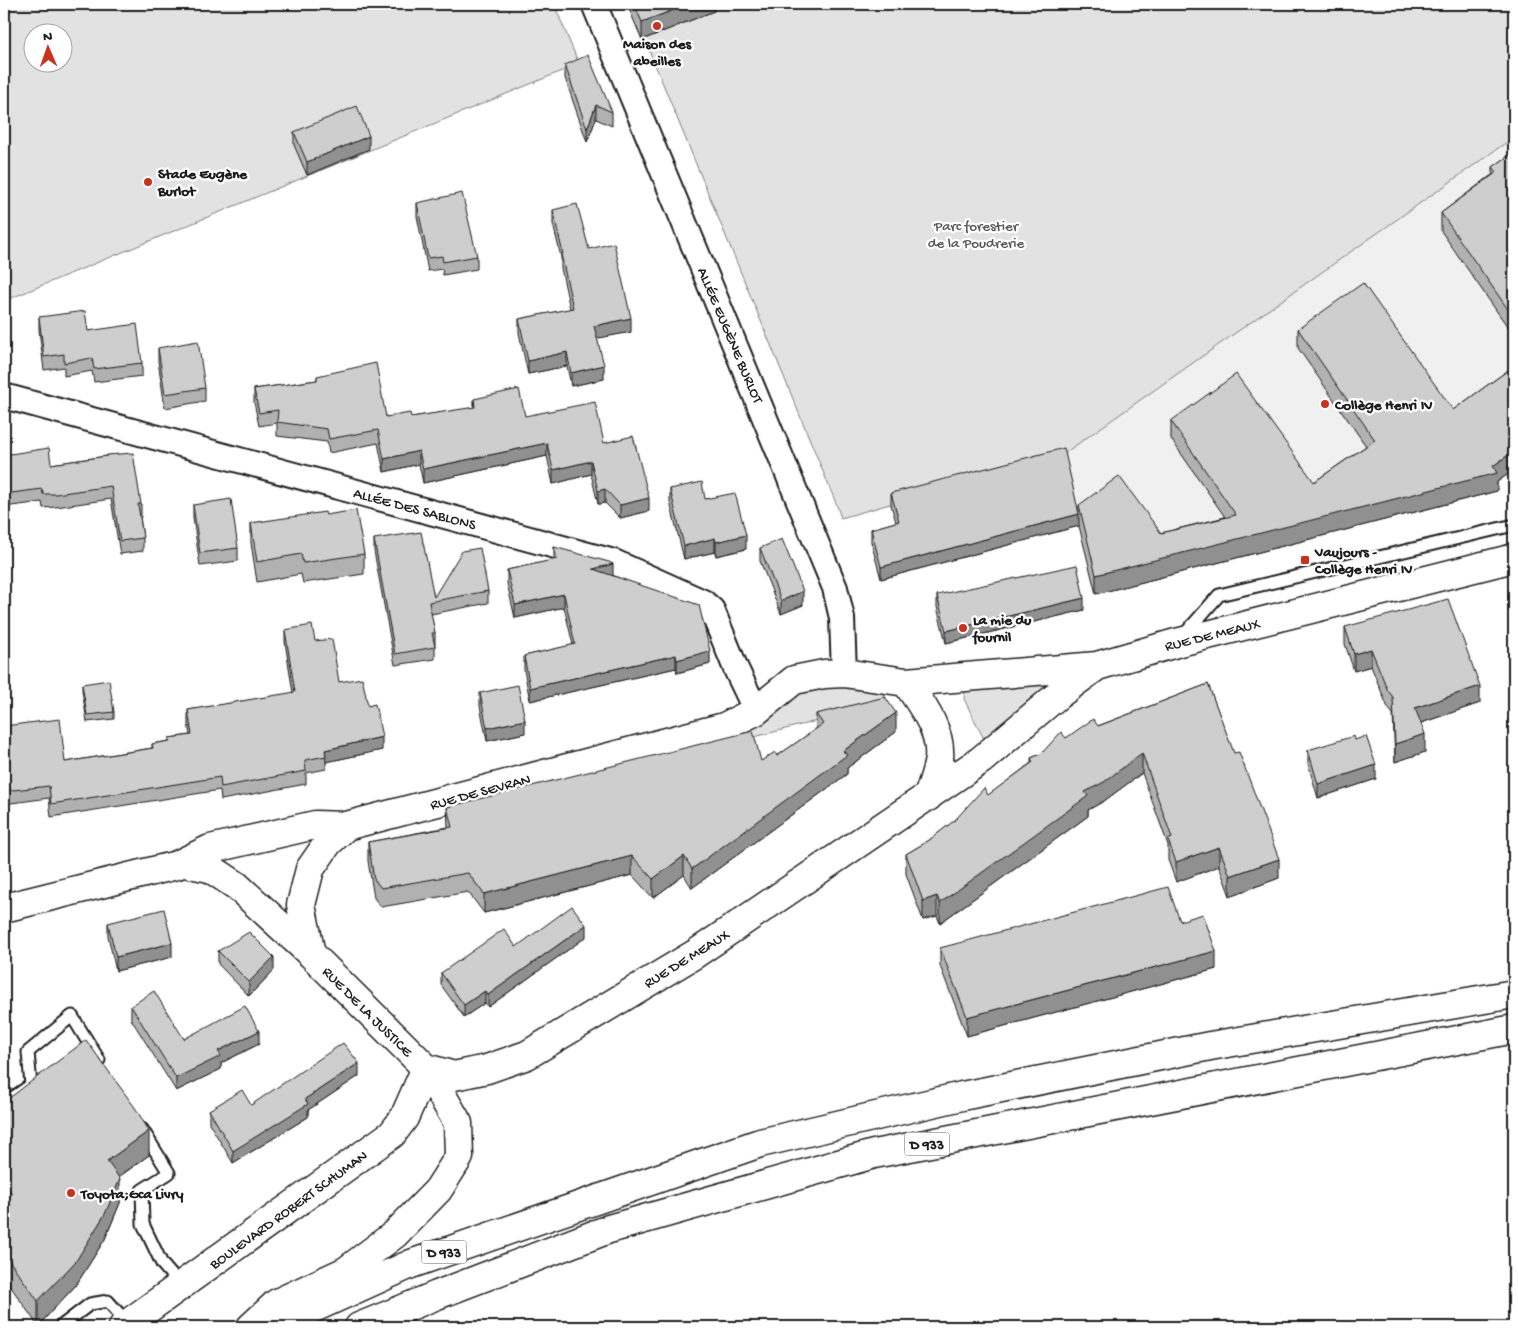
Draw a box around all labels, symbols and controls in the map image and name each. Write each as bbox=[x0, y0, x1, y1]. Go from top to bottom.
marker: Maison des abeilles bbox=[651, 20, 663, 32]
north arrow bbox=[22, 22, 72, 72]
text: N bbox=[43, 29, 52, 46]
place label: Maison des abeilles bbox=[623, 36, 692, 71]
place label: Stade Eugène Burlot bbox=[157, 166, 248, 201]
marker: Stade Eugène Burlot bbox=[142, 176, 154, 188]
park label: Parc forestier de la Poudrerie bbox=[928, 218, 1025, 253]
street label: ALLÉE EUGÈNE BURLOT bbox=[692, 265, 766, 408]
place label: Collège Henri IV bbox=[1334, 397, 1433, 415]
marker: Collège Henri IV bbox=[1319, 398, 1331, 410]
street label: ALLÉE DES SABLONS bbox=[351, 485, 478, 535]
place label: Vaujours - Collège Henri IV bbox=[1314, 544, 1413, 579]
marker: Vaujours - Collège Henri IV bbox=[1299, 554, 1311, 566]
place label: La mie du fournil bbox=[972, 612, 1032, 647]
street label: RUE DE MEAUX bbox=[1163, 615, 1263, 656]
marker: La mie du fournil bbox=[957, 622, 969, 634]
street label: RUE DE SEVRAN bbox=[428, 771, 533, 815]
street label: RUE DE MEAUX bbox=[641, 926, 734, 993]
street label: RUE DE LA JUSTICE bbox=[318, 963, 416, 1062]
road number: D 933 bbox=[904, 1132, 950, 1156]
street label: BOULEVARD ROBERT SCHUMAN bbox=[206, 1147, 372, 1275]
place label: Toyota;Gca Livry bbox=[80, 1186, 184, 1204]
marker: Toyota;Gca Livry bbox=[65, 1187, 77, 1199]
road number: D 933 bbox=[422, 1240, 466, 1264]

